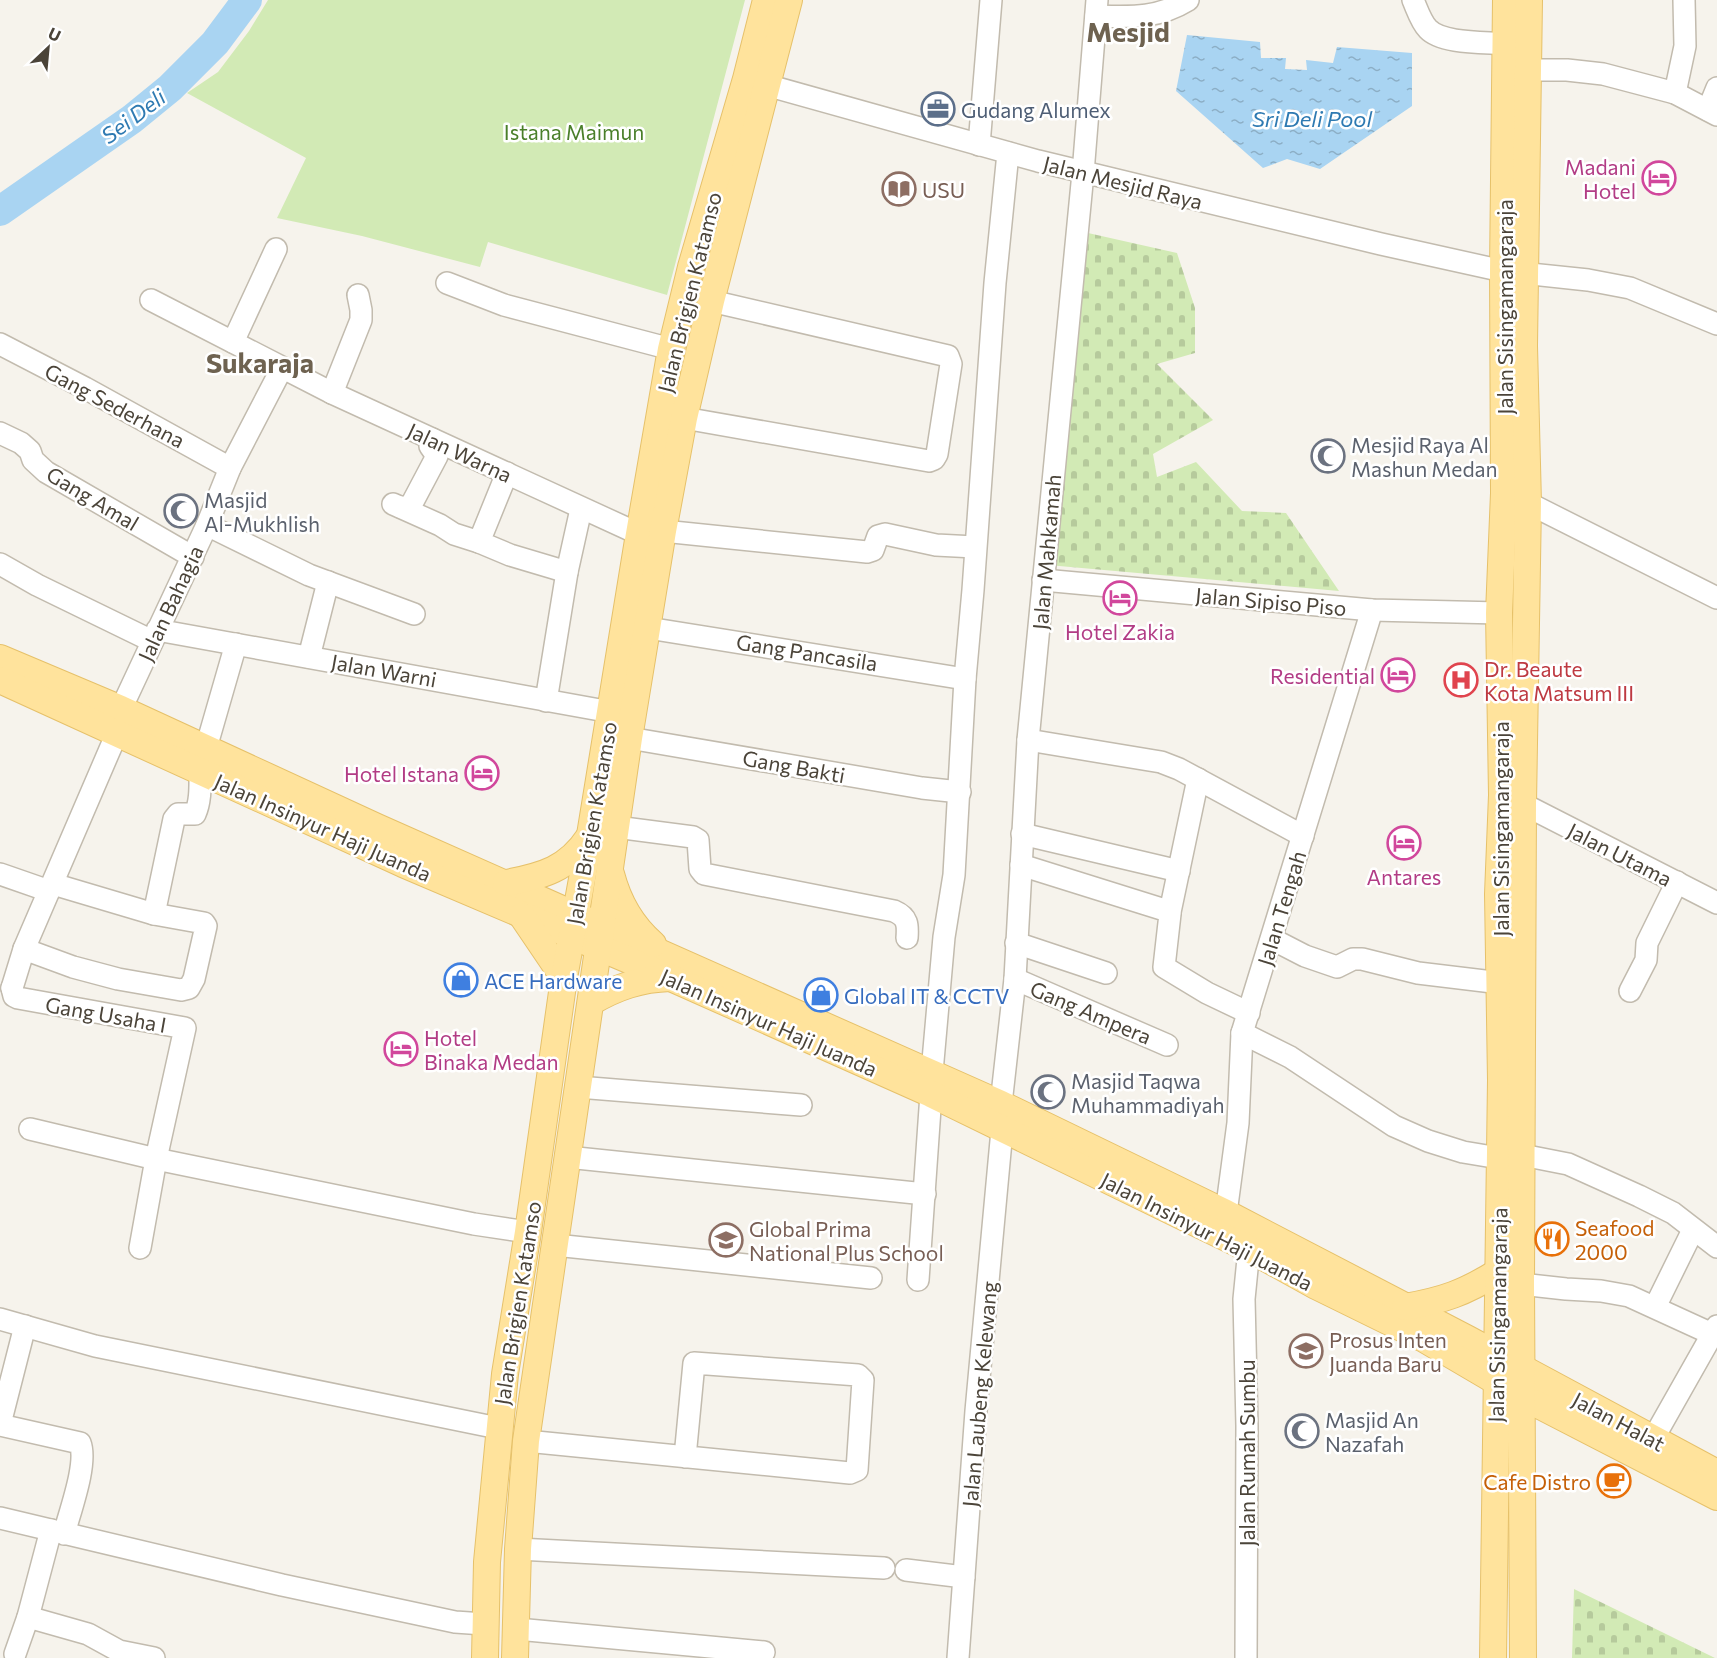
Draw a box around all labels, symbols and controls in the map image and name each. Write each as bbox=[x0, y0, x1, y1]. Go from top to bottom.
district label: Mesjid bbox=[1086, 15, 1170, 48]
north arrow bbox=[18, 18, 78, 78]
text: U bbox=[45, 23, 64, 45]
water label: Sei Deli bbox=[96, 82, 172, 149]
office icon: Gudang Alumex bbox=[920, 91, 956, 127]
place label: Gudang Alumex bbox=[961, 97, 1111, 122]
water label: Sri Deli Pool bbox=[1252, 105, 1372, 132]
park label: Istana Maimun bbox=[504, 119, 644, 144]
street label: Jalan Mesjid Raya bbox=[1041, 150, 1205, 214]
place label: Madani Hotel bbox=[1565, 154, 1636, 203]
hotel icon: Madani Hotel bbox=[1641, 160, 1677, 196]
library icon: USU bbox=[881, 171, 917, 207]
place label: USU bbox=[922, 177, 965, 202]
street label: Jalan Brigjen Katamso bbox=[652, 189, 726, 395]
street label: Jalan Sisingamangaraja bbox=[1492, 199, 1517, 415]
district label: Sukaraja bbox=[206, 346, 314, 379]
street label: Gang Sederhana bbox=[41, 358, 189, 452]
street label: Jalan Warna bbox=[404, 417, 516, 487]
place label: Mesjid Raya Al Mashun Medan bbox=[1351, 432, 1498, 481]
mosque icon: Mesjid Raya Al Mashun Medan bbox=[1310, 438, 1346, 474]
street label: Gang Amal bbox=[42, 461, 144, 535]
street label: Jalan Mahkamah bbox=[1027, 473, 1065, 631]
place label: Masjid Al-Mukhlish bbox=[204, 487, 320, 536]
mosque icon: Masjid Al-Mukhlish bbox=[163, 493, 199, 529]
street label: Jalan Bahagia bbox=[132, 541, 208, 665]
hotel icon: Hotel Zakia bbox=[1102, 580, 1138, 616]
street label: Jalan Sipiso Piso bbox=[1194, 582, 1348, 620]
place label: Hotel Zakia bbox=[1065, 619, 1175, 644]
street label: Gang Pancasila bbox=[735, 628, 879, 676]
street label: Jalan Warni bbox=[329, 648, 439, 692]
place label: Dr. Beaute Kota Matsum III bbox=[1484, 656, 1634, 705]
hotel icon: Residential bbox=[1380, 657, 1416, 693]
hospital icon: Dr. Beaute Kota Matsum III bbox=[1443, 662, 1479, 698]
place label: Residential bbox=[1270, 663, 1375, 688]
street label: Jalan Brigjen Katamso bbox=[561, 720, 621, 926]
street label: Jalan Sisingamangaraja bbox=[1488, 721, 1513, 937]
street label: Gang Bakti bbox=[741, 745, 847, 787]
hotel icon: Hotel Istana bbox=[464, 755, 500, 791]
place label: Hotel Istana bbox=[344, 761, 459, 786]
street label: Jalan Insinyur Haji Juanda bbox=[211, 768, 435, 886]
street label: Jalan Utama bbox=[1564, 817, 1676, 891]
hotel icon: Antares bbox=[1386, 825, 1422, 861]
street label: Jalan Tengah bbox=[1252, 848, 1310, 968]
place label: Antares bbox=[1367, 864, 1441, 889]
shop icon: ACE Hardware bbox=[443, 962, 479, 998]
street label: Jalan Insinyur Haji Juanda bbox=[657, 963, 881, 1081]
place label: ACE Hardware bbox=[484, 968, 622, 993]
street label: Gang Ampera bbox=[1027, 975, 1155, 1049]
shop icon: Global IT & CCTV bbox=[803, 977, 839, 1013]
place label: Global IT & CCTV bbox=[844, 983, 1009, 1008]
street label: Gang Usaha I bbox=[43, 991, 169, 1037]
place label: Hotel Binaka Medan bbox=[424, 1025, 559, 1074]
hotel icon: Hotel Binaka Medan bbox=[383, 1031, 419, 1067]
place label: Masjid Taqwa Muhammadiyah bbox=[1071, 1068, 1225, 1117]
mosque icon: Masjid Taqwa Muhammadiyah bbox=[1030, 1074, 1066, 1110]
street label: Jalan Insinyur Haji Juanda bbox=[1097, 1167, 1317, 1295]
street label: Jalan Brigjen Katamso bbox=[489, 1199, 545, 1407]
street label: Jalan Sisingamangaraja bbox=[1483, 1207, 1511, 1423]
place label: Seafood 2000 bbox=[1575, 1215, 1654, 1264]
place label: Global Prima National Plus School bbox=[749, 1216, 944, 1265]
restaurant icon: Seafood 2000 bbox=[1534, 1221, 1570, 1257]
school or university icon: Global Prima National Plus School bbox=[708, 1222, 744, 1258]
street label: Jalan Laubeng Kelewang bbox=[957, 1280, 1001, 1508]
place label: Prosus Inten Juanda Baru bbox=[1329, 1327, 1447, 1376]
school or university icon: Prosus Inten Juanda Baru bbox=[1288, 1333, 1324, 1369]
street label: Jalan Rumah Sumbu bbox=[1234, 1359, 1259, 1547]
street label: Jalan Halat bbox=[1568, 1386, 1670, 1456]
place label: Masjid An Nazafah bbox=[1325, 1407, 1419, 1456]
mosque icon: Masjid An Nazafah bbox=[1284, 1413, 1320, 1449]
cafe icon: Cafe Distro bbox=[1596, 1463, 1632, 1499]
place label: Cafe Distro bbox=[1483, 1469, 1591, 1494]

